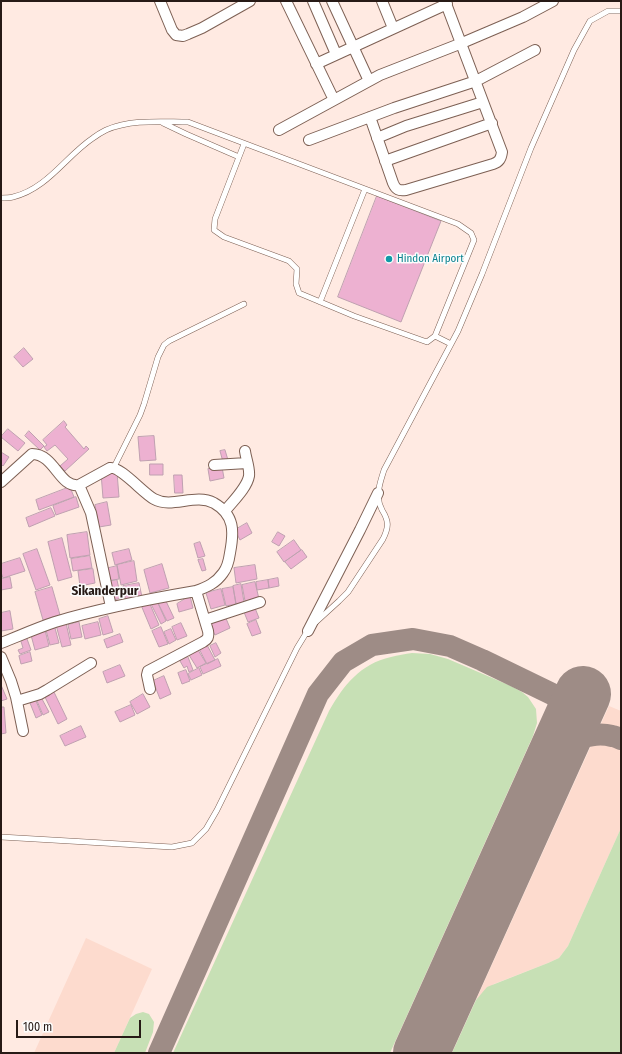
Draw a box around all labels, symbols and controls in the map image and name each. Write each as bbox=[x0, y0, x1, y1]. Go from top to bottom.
place label: Hindon Airport bbox=[397, 252, 464, 266]
marker: Hindon Airport bbox=[384, 254, 394, 264]
district label: Sikanderpur bbox=[72, 583, 138, 599]
scale bar bbox=[18, 1012, 143, 1038]
text: 100 m bbox=[23, 1020, 52, 1034]

